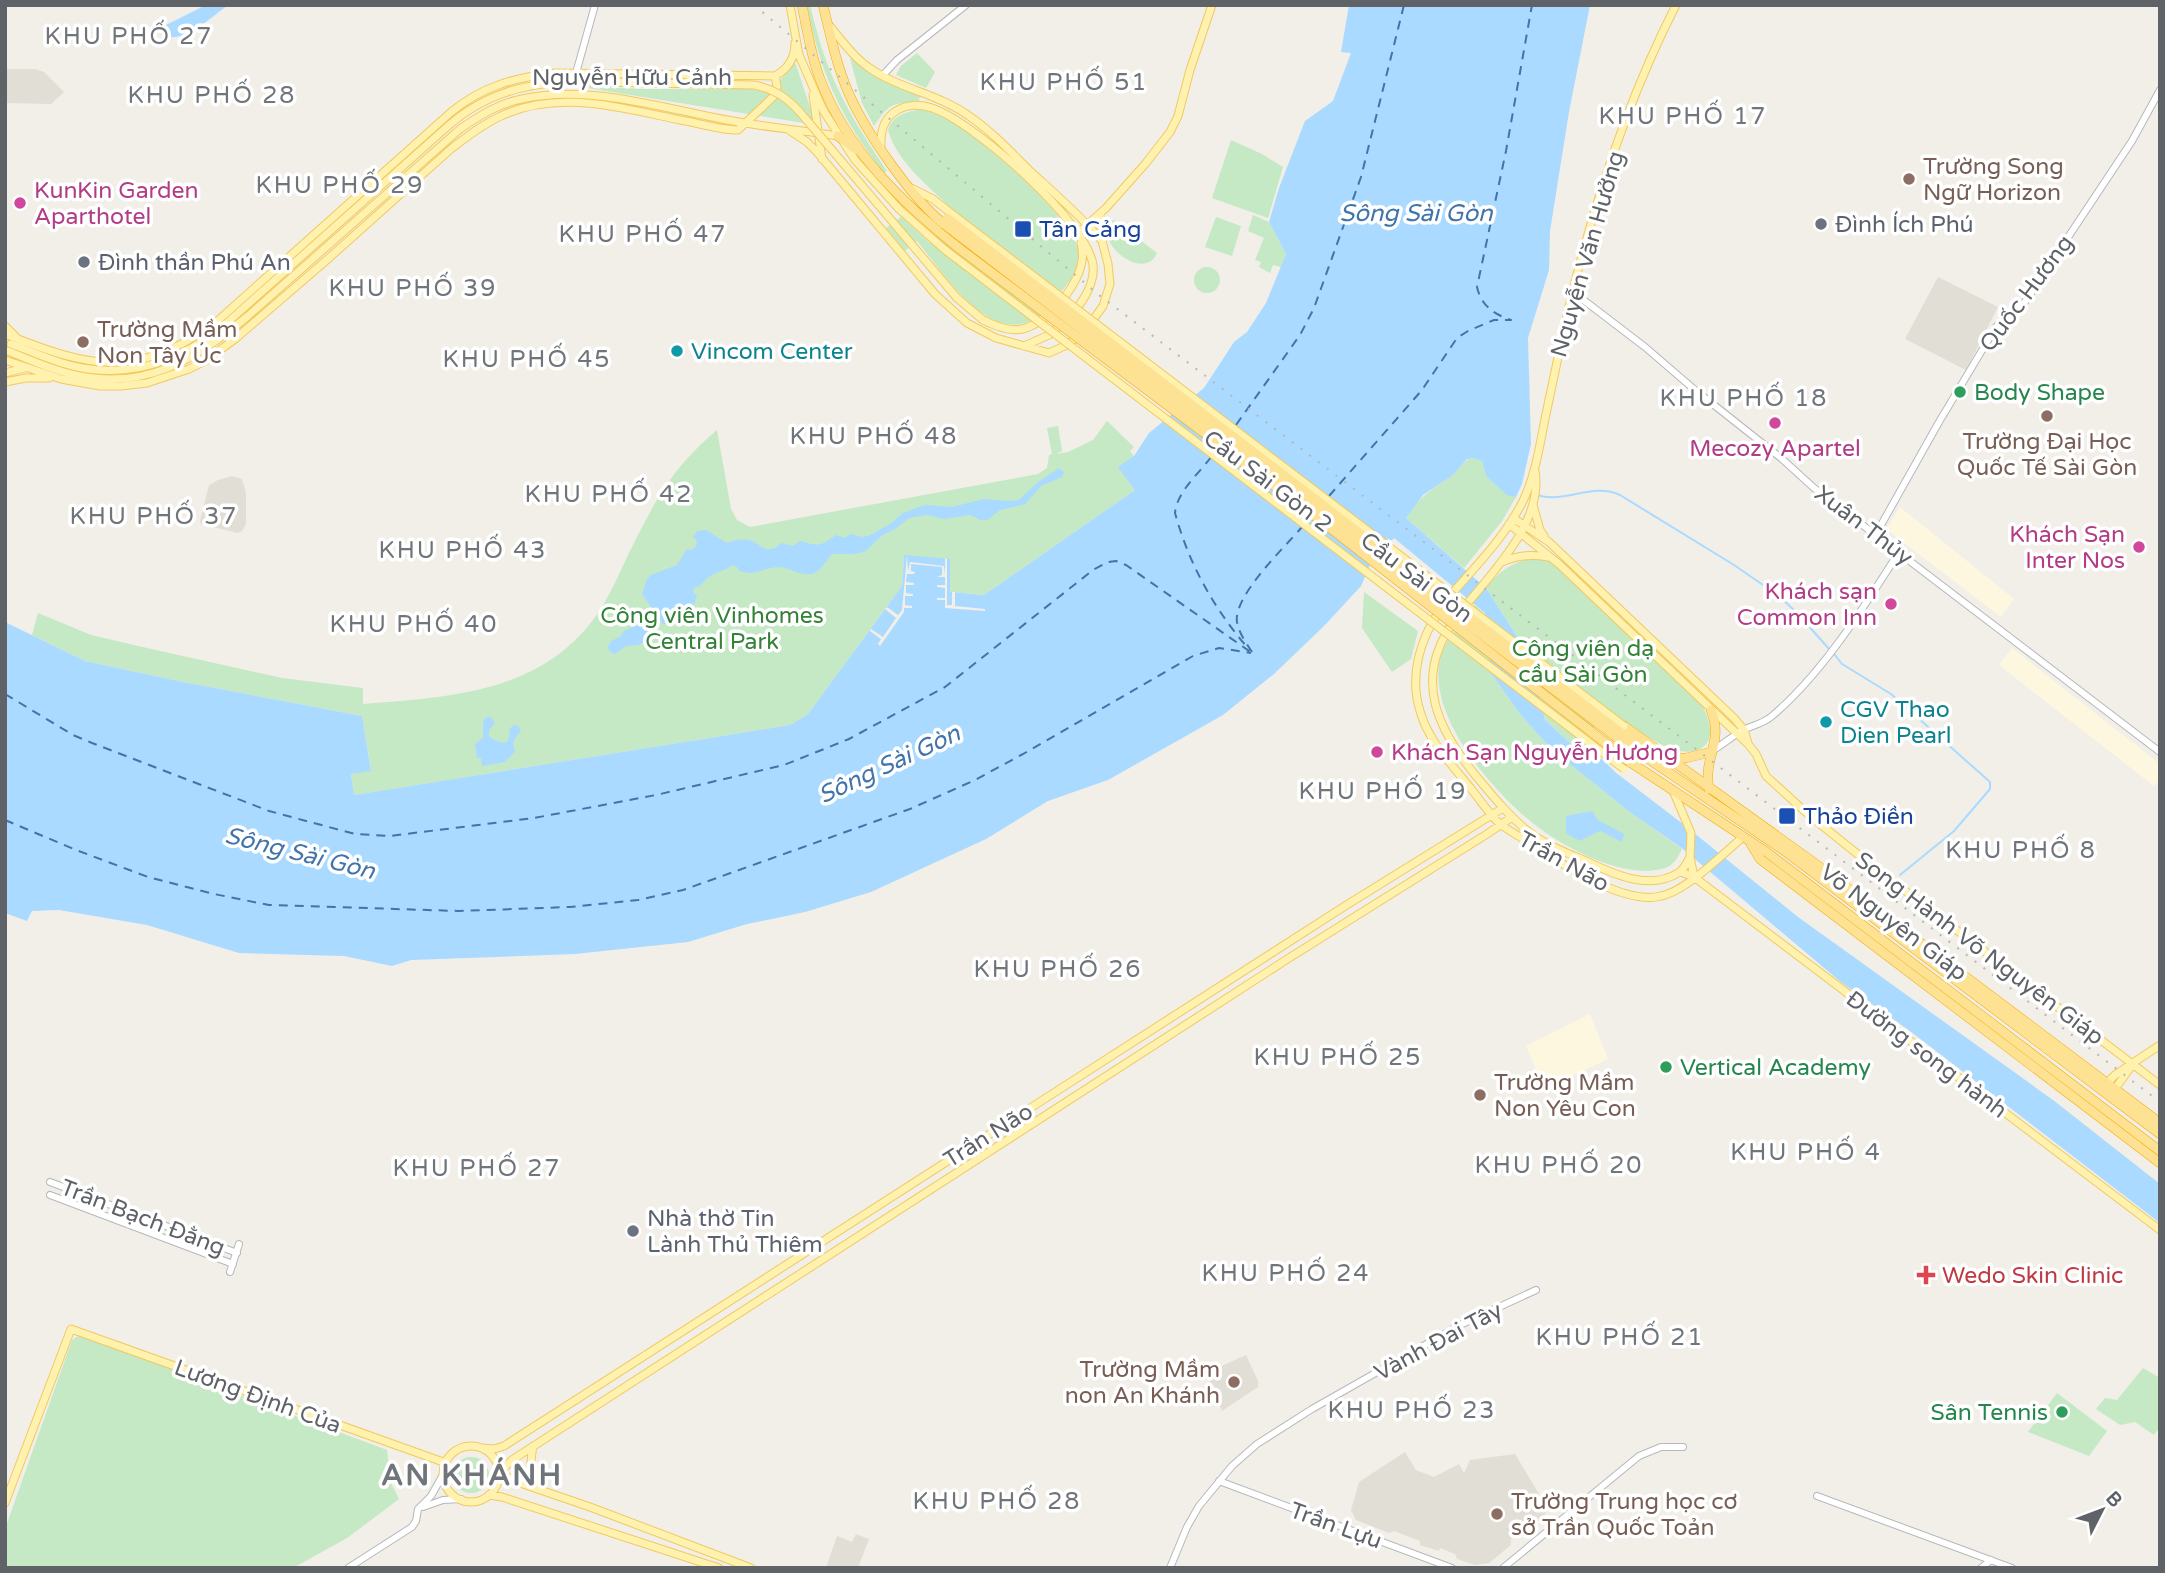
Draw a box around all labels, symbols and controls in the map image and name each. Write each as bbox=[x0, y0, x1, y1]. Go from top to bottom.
district label: KHU PHỐ 27 bbox=[45, 19, 213, 51]
street label: Nguyễn Hữu Cảnh bbox=[532, 64, 732, 92]
district label: KHU PHỐ 51 bbox=[980, 65, 1148, 97]
district label: KHU PHỐ 28 bbox=[128, 78, 296, 110]
district label: KHU PHỐ 17 bbox=[1599, 99, 1767, 131]
street label: Nguyễn Văn Hưởng bbox=[1545, 148, 1631, 361]
place label: Trường Song Ngữ Horizon bbox=[1923, 153, 2064, 207]
district label: KHU PHỐ 29 bbox=[256, 168, 424, 200]
marker: Trường Song Ngữ Horizon bbox=[1901, 171, 1917, 187]
place label: KunKin Garden Aparthotel bbox=[34, 177, 199, 231]
marker: KunKin Garden Aparthotel bbox=[12, 195, 28, 211]
water label: Sông Sài Gòn bbox=[1339, 199, 1494, 228]
place label: Đình Ích Phú bbox=[1835, 211, 1974, 239]
place label: Tân Cảng bbox=[1039, 216, 1142, 244]
marker: Đình Ích Phú bbox=[1813, 216, 1829, 232]
district label: KHU PHỐ 47 bbox=[559, 217, 727, 249]
marker: Tân Cảng bbox=[1013, 219, 1033, 239]
street label: Quốc Hương bbox=[1974, 230, 2080, 357]
place label: Đình thần Phú An bbox=[98, 249, 291, 277]
marker: Đình thần Phú An bbox=[76, 254, 92, 270]
district label: KHU PHỐ 39 bbox=[329, 271, 497, 303]
place label: Trường Mầm Non Tây Úc bbox=[97, 316, 237, 370]
marker: Trường Mầm Non Tây Úc bbox=[75, 334, 91, 350]
place label: Vincom Center bbox=[691, 338, 853, 366]
district label: KHU PHỐ 45 bbox=[443, 342, 611, 374]
marker: Vincom Center bbox=[669, 343, 685, 359]
place label: Body Shape bbox=[1974, 379, 2105, 407]
district label: KHU PHỐ 18 bbox=[1660, 381, 1828, 413]
marker: Body Shape bbox=[1952, 384, 1968, 400]
marker: Trường Đại Học Quốc Tế Sài Gòn bbox=[2039, 408, 2055, 424]
marker: Mecozy Apartel bbox=[1767, 415, 1783, 431]
district label: KHU PHỐ 48 bbox=[790, 419, 958, 451]
street label: Cầu Sài Gòn 2 bbox=[1198, 424, 1337, 539]
place label: Trường Đại Học Quốc Tế Sài Gòn bbox=[1957, 428, 2137, 482]
place label: Mecozy Apartel bbox=[1689, 435, 1861, 463]
district label: KHU PHỐ 42 bbox=[525, 477, 693, 509]
street label: Xuân Thủy bbox=[1809, 480, 1918, 572]
district label: KHU PHỐ 37 bbox=[70, 499, 238, 531]
place label: Khách Sạn Inter Nos bbox=[2009, 521, 2125, 575]
street label: Cầu Sài Gòn bbox=[1355, 527, 1478, 629]
district label: KHU PHỐ 43 bbox=[379, 533, 547, 565]
marker: Khách Sạn Inter Nos bbox=[2131, 539, 2147, 555]
place label: Khách sạn Common Inn bbox=[1737, 578, 1877, 632]
marker: Khách sạn Common Inn bbox=[1883, 596, 1899, 612]
park label: Công viên Vinhomes Central Park bbox=[600, 602, 824, 656]
district label: KHU PHỐ 40 bbox=[330, 607, 498, 639]
park label: Công viên dạ cầu Sài Gòn bbox=[1512, 635, 1654, 689]
place label: CGV Thao Dien Pearl bbox=[1840, 696, 1951, 750]
marker: CGV Thao Dien Pearl bbox=[1818, 714, 1834, 730]
water label: Sông Sài Gòn bbox=[814, 718, 966, 810]
place label: Khách Sạn Nguyễn Hương bbox=[1391, 739, 1678, 767]
marker: Khách Sạn Nguyễn Hương bbox=[1369, 744, 1385, 760]
district label: KHU PHỐ 19 bbox=[1299, 774, 1467, 806]
place label: Thảo Điền bbox=[1803, 803, 1914, 831]
marker: Thảo Điền bbox=[1777, 806, 1797, 826]
water label: Sông Sài Gòn bbox=[222, 821, 379, 886]
street label: Trần Não bbox=[1513, 825, 1614, 898]
district label: KHU PHỐ 8 bbox=[1945, 833, 2097, 865]
street label: Song Hành Võ Nguyên Giáp bbox=[1850, 846, 2109, 1051]
street label: Võ Nguyên Giáp bbox=[1814, 858, 1973, 987]
district label: KHU PHỐ 26 bbox=[974, 952, 1142, 984]
street label: Đường song hành bbox=[1840, 985, 2012, 1124]
district label: KHU PHỐ 25 bbox=[1254, 1040, 1422, 1072]
place label: Vertical Academy bbox=[1680, 1054, 1871, 1082]
marker: Vertical Academy bbox=[1658, 1059, 1674, 1075]
place label: Trường Mầm Non Yêu Con bbox=[1494, 1069, 1636, 1123]
marker: Trường Mầm Non Yêu Con bbox=[1472, 1087, 1488, 1103]
street label: Trần Não bbox=[939, 1098, 1038, 1174]
district label: KHU PHỐ 4 bbox=[1730, 1135, 1882, 1167]
district label: KHU PHỐ 20 bbox=[1475, 1148, 1643, 1180]
district label: KHU PHỐ 27 bbox=[393, 1151, 561, 1183]
street label: Trần Bạch Đằng bbox=[56, 1174, 229, 1262]
place label: Nhà thờ Tin Lành Thủ Thiêm bbox=[647, 1205, 823, 1259]
marker: Nhà thờ Tin Lành Thủ Thiêm bbox=[625, 1223, 641, 1239]
district label: KHU PHỐ 24 bbox=[1202, 1256, 1370, 1288]
place label: Wedo Skin Clinic bbox=[1942, 1262, 2123, 1290]
marker: Wedo Skin Clinic bbox=[1916, 1265, 1936, 1285]
street label: Vành Đai Tây bbox=[1370, 1297, 1507, 1387]
district label: KHU PHỐ 21 bbox=[1536, 1320, 1704, 1352]
street label: Lương Định Của bbox=[170, 1354, 345, 1440]
place label: Trường Mầm non An Khánh bbox=[1065, 1356, 1220, 1410]
marker: Trường Mầm non An Khánh bbox=[1226, 1374, 1242, 1390]
district label: KHU PHỐ 23 bbox=[1328, 1393, 1496, 1425]
place label: Sân Tennis bbox=[1931, 1399, 2048, 1427]
marker: Sân Tennis bbox=[2054, 1404, 2070, 1420]
district label: AN KHÁNH bbox=[381, 1456, 563, 1494]
north arrow bbox=[2067, 1475, 2137, 1545]
district label: KHU PHỐ 28 bbox=[913, 1484, 1081, 1516]
text: B bbox=[2101, 1487, 2126, 1512]
place label: Trường Trung học cơ sở Trần Quốc Toản bbox=[1511, 1488, 1737, 1542]
street label: Trần Lựu bbox=[1286, 1496, 1385, 1555]
marker: Trường Trung học cơ sở Trần Quốc Toản bbox=[1489, 1506, 1505, 1522]

